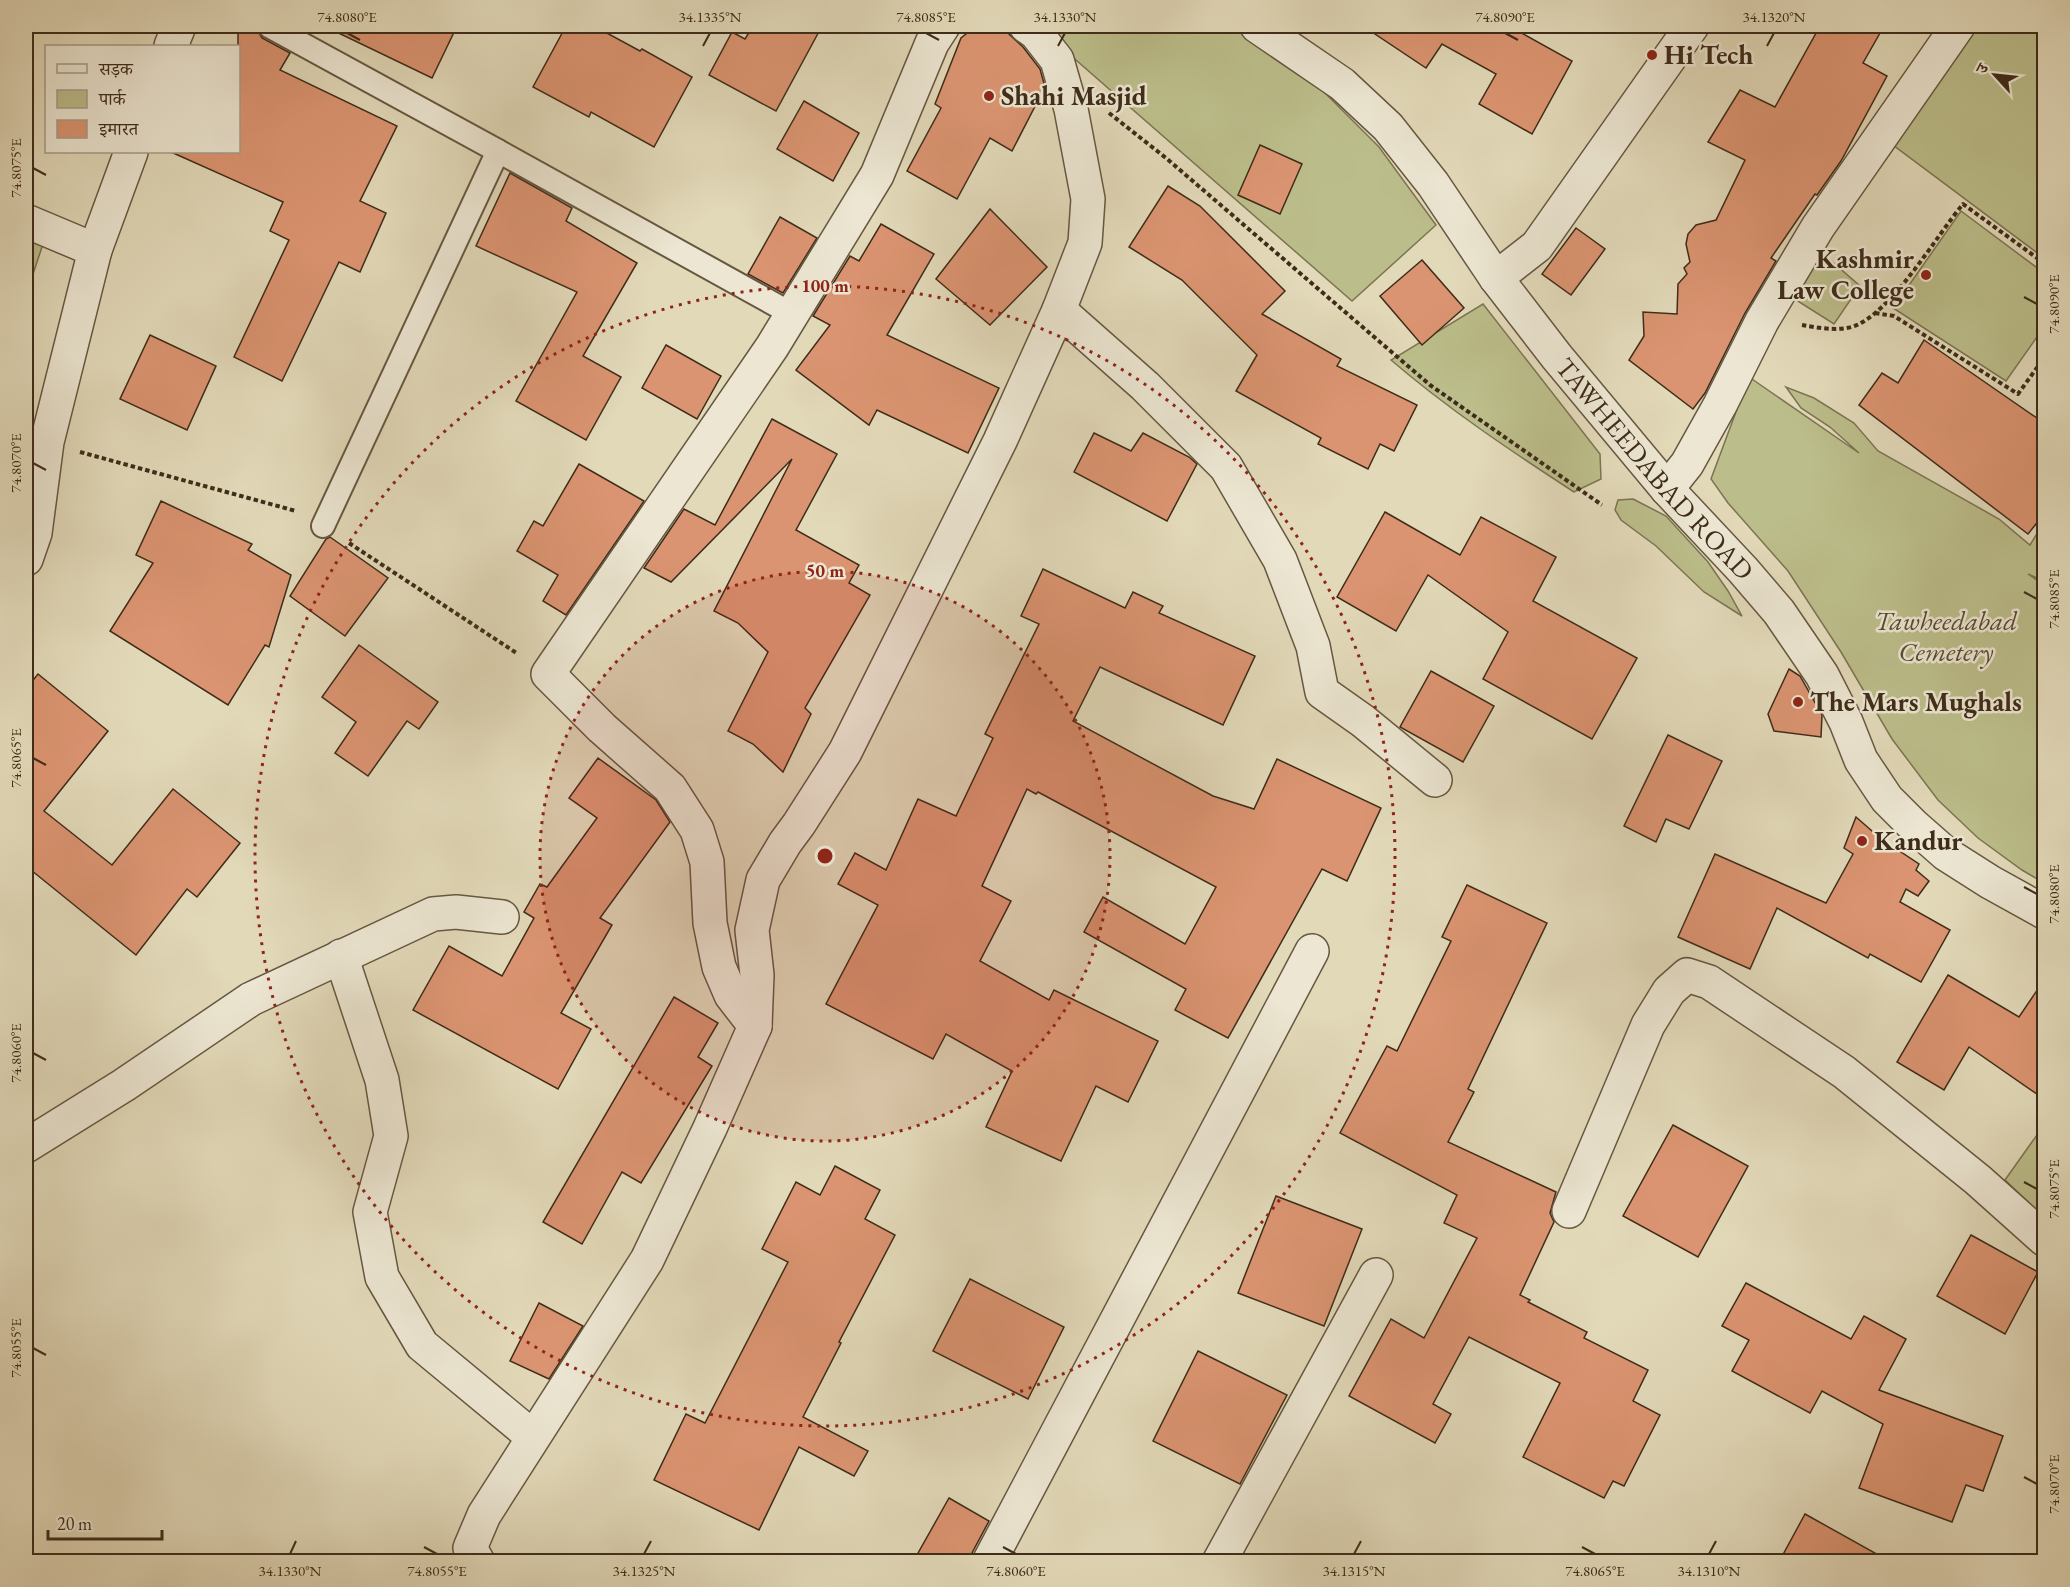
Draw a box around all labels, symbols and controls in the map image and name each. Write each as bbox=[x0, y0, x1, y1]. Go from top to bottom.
text: 74.8080°E bbox=[317, 7, 377, 26]
text: 34.1335°N bbox=[679, 7, 742, 26]
text: 74.8085°E bbox=[896, 7, 956, 26]
text: 34.1330°N bbox=[1034, 7, 1097, 26]
text: 74.8090°E bbox=[1475, 7, 1535, 26]
text: 34.1320°N bbox=[1743, 7, 1806, 26]
place label: Hi Tech bbox=[1664, 37, 1753, 72]
legend bbox=[45, 45, 240, 153]
north arrow bbox=[1965, 45, 2025, 105]
marker: Hi Tech bbox=[1645, 48, 1659, 62]
text: सड़क bbox=[98, 57, 134, 80]
text: उ bbox=[1970, 58, 1994, 78]
place label: Shahi Masjid bbox=[1001, 78, 1147, 113]
text: पार्क bbox=[98, 87, 127, 110]
marker: Shahi Masjid bbox=[982, 89, 996, 103]
text: इमारत bbox=[98, 117, 139, 140]
text: 74.8075°E bbox=[6, 138, 25, 198]
place label: Kashmir Law College bbox=[1777, 241, 1915, 307]
marker: Kashmir Law College bbox=[1919, 268, 1933, 282]
text: 100 m bbox=[801, 274, 849, 297]
text: 74.8090°E bbox=[2044, 274, 2063, 334]
street label: TAWHEEDABAD ROAD bbox=[1548, 350, 1762, 587]
text: 74.8070°E bbox=[6, 433, 25, 493]
text: 50 m bbox=[806, 559, 844, 582]
text: 74.8085°E bbox=[2044, 569, 2063, 629]
park label: Tawheedabad Cemetery bbox=[1875, 603, 2018, 669]
place label: The Mars Mughals bbox=[1810, 684, 2022, 719]
marker: The Mars Mughals bbox=[1791, 695, 1805, 709]
text: 74.8065°E bbox=[6, 728, 25, 788]
place label: Kandur bbox=[1874, 823, 1963, 858]
marker: Kandur bbox=[1855, 834, 1869, 848]
centre of rings bbox=[815, 846, 835, 866]
text: 74.8080°E bbox=[2044, 864, 2063, 924]
text: 74.8060°E bbox=[6, 1023, 25, 1083]
text: 74.8075°E bbox=[2044, 1159, 2063, 1219]
text: 74.8055°E bbox=[6, 1318, 25, 1378]
text: 74.8070°E bbox=[2044, 1454, 2063, 1514]
scale bar bbox=[48, 1503, 162, 1541]
text: 20 m bbox=[57, 1512, 92, 1535]
text: 34.1330°N bbox=[259, 1561, 322, 1580]
text: 74.8055°E bbox=[407, 1561, 467, 1580]
text: 34.1325°N bbox=[613, 1561, 676, 1580]
text: 74.8060°E bbox=[986, 1561, 1046, 1580]
text: 34.1315°N bbox=[1323, 1561, 1386, 1580]
text: 74.8065°E bbox=[1565, 1561, 1625, 1580]
text: 34.1310°N bbox=[1678, 1561, 1741, 1580]

